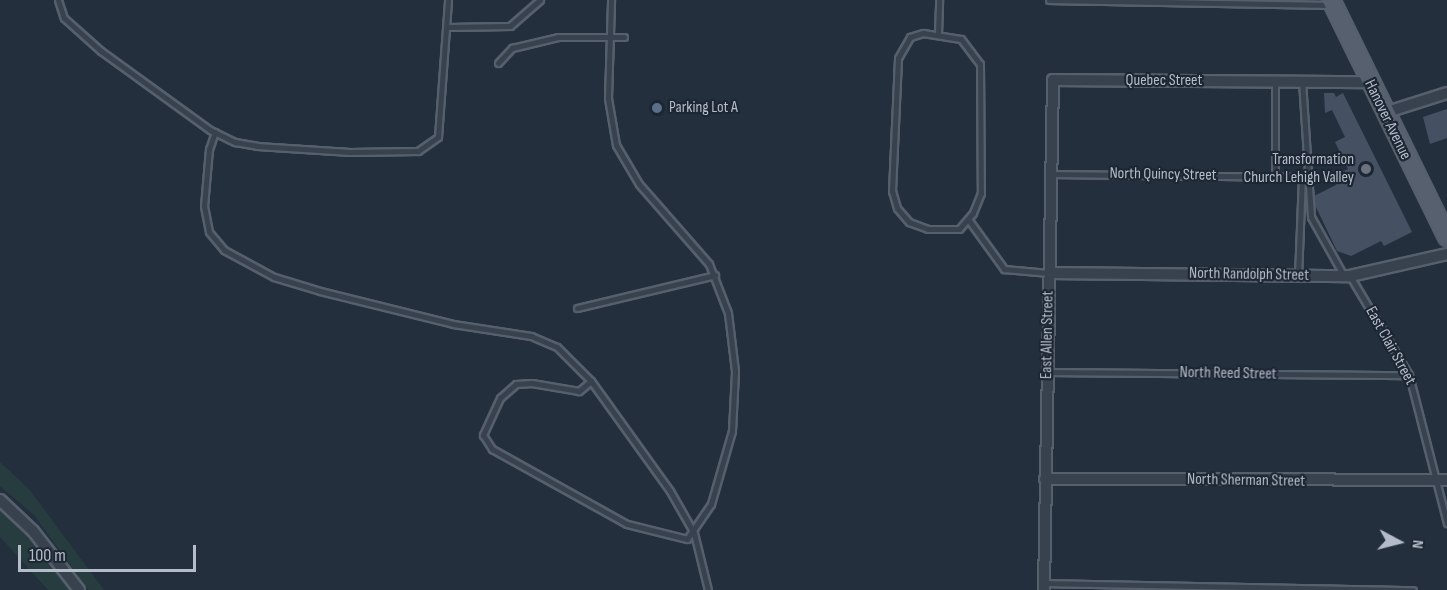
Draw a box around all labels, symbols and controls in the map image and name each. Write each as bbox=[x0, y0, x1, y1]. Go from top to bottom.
street label: Quebec Street bbox=[1126, 71, 1202, 91]
street label: Hanover Avenue bbox=[1359, 77, 1415, 163]
place label: Parking Lot A bbox=[669, 98, 738, 118]
marker: Parking Lot A bbox=[650, 101, 664, 115]
place label: Transformation Church Lehigh Valley bbox=[1243, 150, 1354, 188]
marker: Transformation Church Lehigh Valley bbox=[1359, 162, 1373, 176]
street label: North Quincy Street bbox=[1109, 164, 1217, 186]
street label: North Randolph Street bbox=[1189, 264, 1309, 286]
street label: East Allen Street bbox=[1038, 291, 1058, 379]
street label: East Clair Street bbox=[1361, 304, 1419, 388]
street label: North Reed Street bbox=[1179, 364, 1277, 384]
street label: North Sherman Street bbox=[1187, 470, 1305, 492]
north arrow bbox=[1369, 512, 1429, 572]
scale bar bbox=[21, 533, 200, 571]
text: N bbox=[1407, 539, 1427, 550]
text: 100 m bbox=[29, 545, 66, 566]

